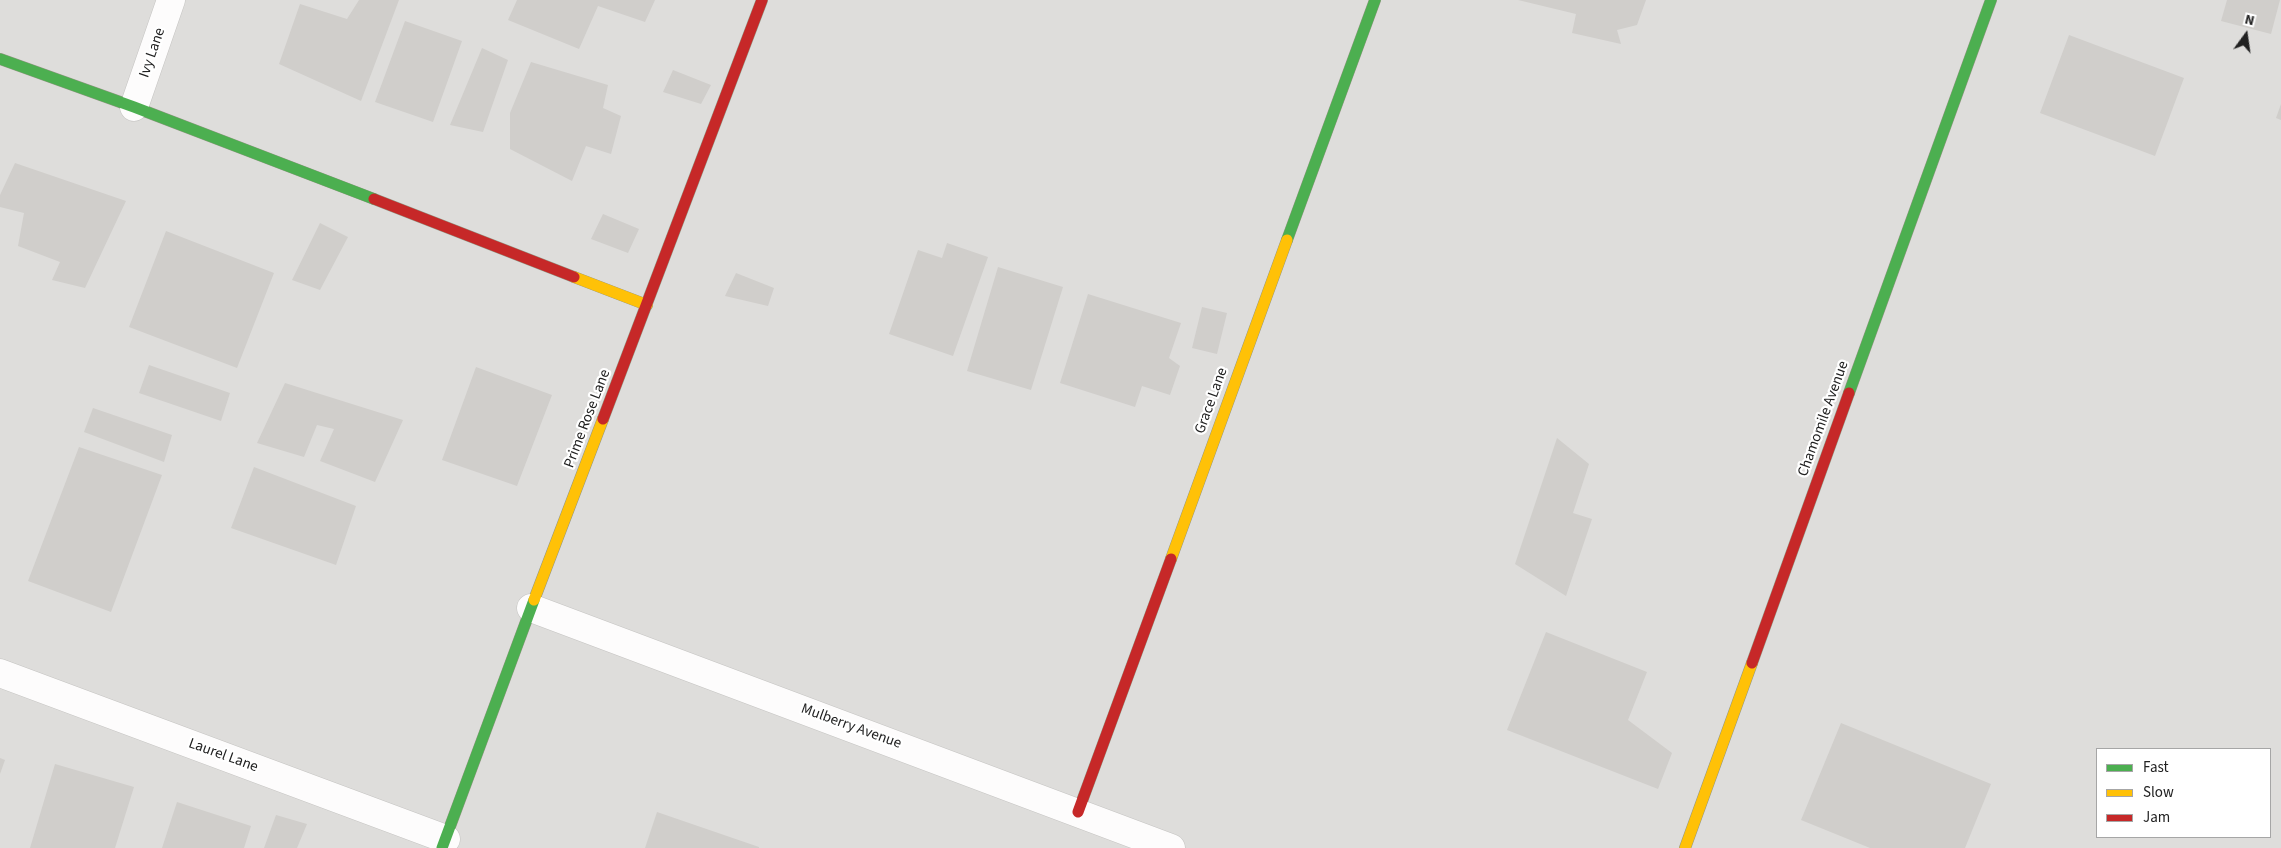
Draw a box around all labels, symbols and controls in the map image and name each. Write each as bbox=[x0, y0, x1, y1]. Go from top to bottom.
north arrow bbox=[2221, 10, 2271, 60]
text: N bbox=[2243, 10, 2257, 31]
street label: Ivy Lane bbox=[136, 26, 170, 80]
street label: Chamomile Avenue bbox=[1795, 359, 1853, 479]
street label: Grace Lane bbox=[1192, 365, 1232, 437]
street label: Prime Rose Lane bbox=[561, 367, 615, 471]
street label: Mulberry Avenue bbox=[798, 700, 904, 754]
street label: Laurel Lane bbox=[186, 735, 260, 777]
legend bbox=[2096, 748, 2271, 838]
text: Fast bbox=[2143, 757, 2169, 778]
text: Slow bbox=[2143, 782, 2174, 803]
text: Jam bbox=[2143, 807, 2170, 828]

